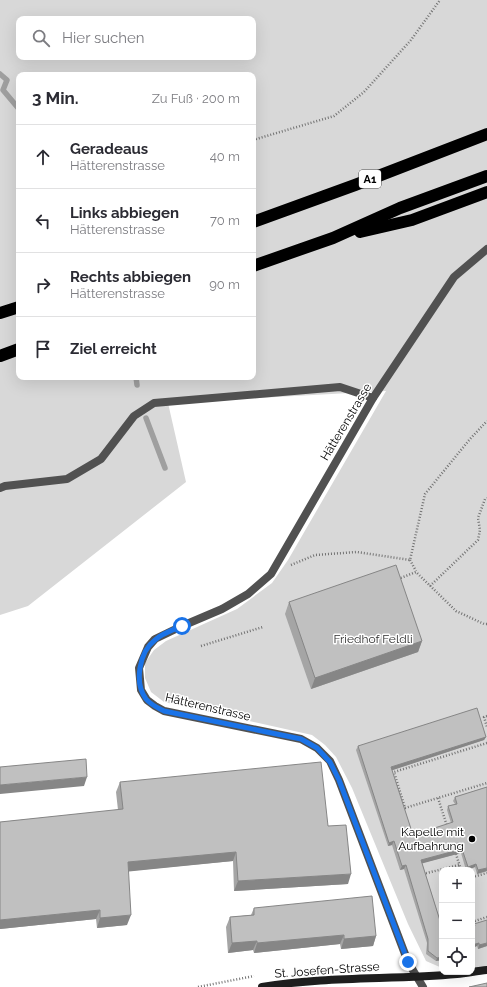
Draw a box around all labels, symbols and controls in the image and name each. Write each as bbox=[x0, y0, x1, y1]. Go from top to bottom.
search box bbox=[16, 16, 256, 60]
icon: search bbox=[30, 27, 52, 49]
text: Hier suchen bbox=[62, 29, 145, 47]
text: 3 Min. bbox=[32, 88, 79, 108]
text: Zu Fuß · 200 m bbox=[152, 91, 240, 106]
text: Geradeaus bbox=[70, 140, 148, 158]
icon: ahead bbox=[32, 146, 54, 168]
text: 40 m bbox=[210, 149, 240, 164]
text: Hätterenstrasse bbox=[70, 158, 165, 173]
road number: A1 bbox=[359, 170, 381, 188]
text: Links abbiegen bbox=[70, 204, 179, 222]
icon: left bbox=[32, 210, 54, 232]
text: 70 m bbox=[210, 213, 240, 228]
text: Hätterenstrasse bbox=[70, 222, 165, 237]
text: Rechts abbiegen bbox=[70, 268, 191, 286]
icon: right bbox=[32, 274, 54, 296]
text: 90 m bbox=[209, 277, 240, 292]
text: Hätterenstrasse bbox=[70, 286, 165, 301]
icon: arrive bbox=[32, 338, 54, 360]
text: Ziel erreicht bbox=[70, 340, 157, 358]
street label: Hätterenstrasse bbox=[317, 381, 375, 463]
route start bbox=[173, 617, 191, 635]
park label: Friedhof Feldli bbox=[333, 632, 413, 646]
street label: Hätterenstrasse bbox=[164, 690, 252, 724]
place label: Kapelle mit Aufbahrung bbox=[398, 825, 464, 853]
marker: Kapelle mit Aufbahrung bbox=[467, 834, 477, 844]
map controls bbox=[439, 867, 475, 975]
button: + bbox=[439, 867, 475, 903]
button: − bbox=[439, 903, 475, 939]
button: locate bbox=[439, 939, 475, 975]
route end bbox=[399, 953, 417, 971]
street label: St. Josefen-Strasse bbox=[274, 959, 380, 981]

